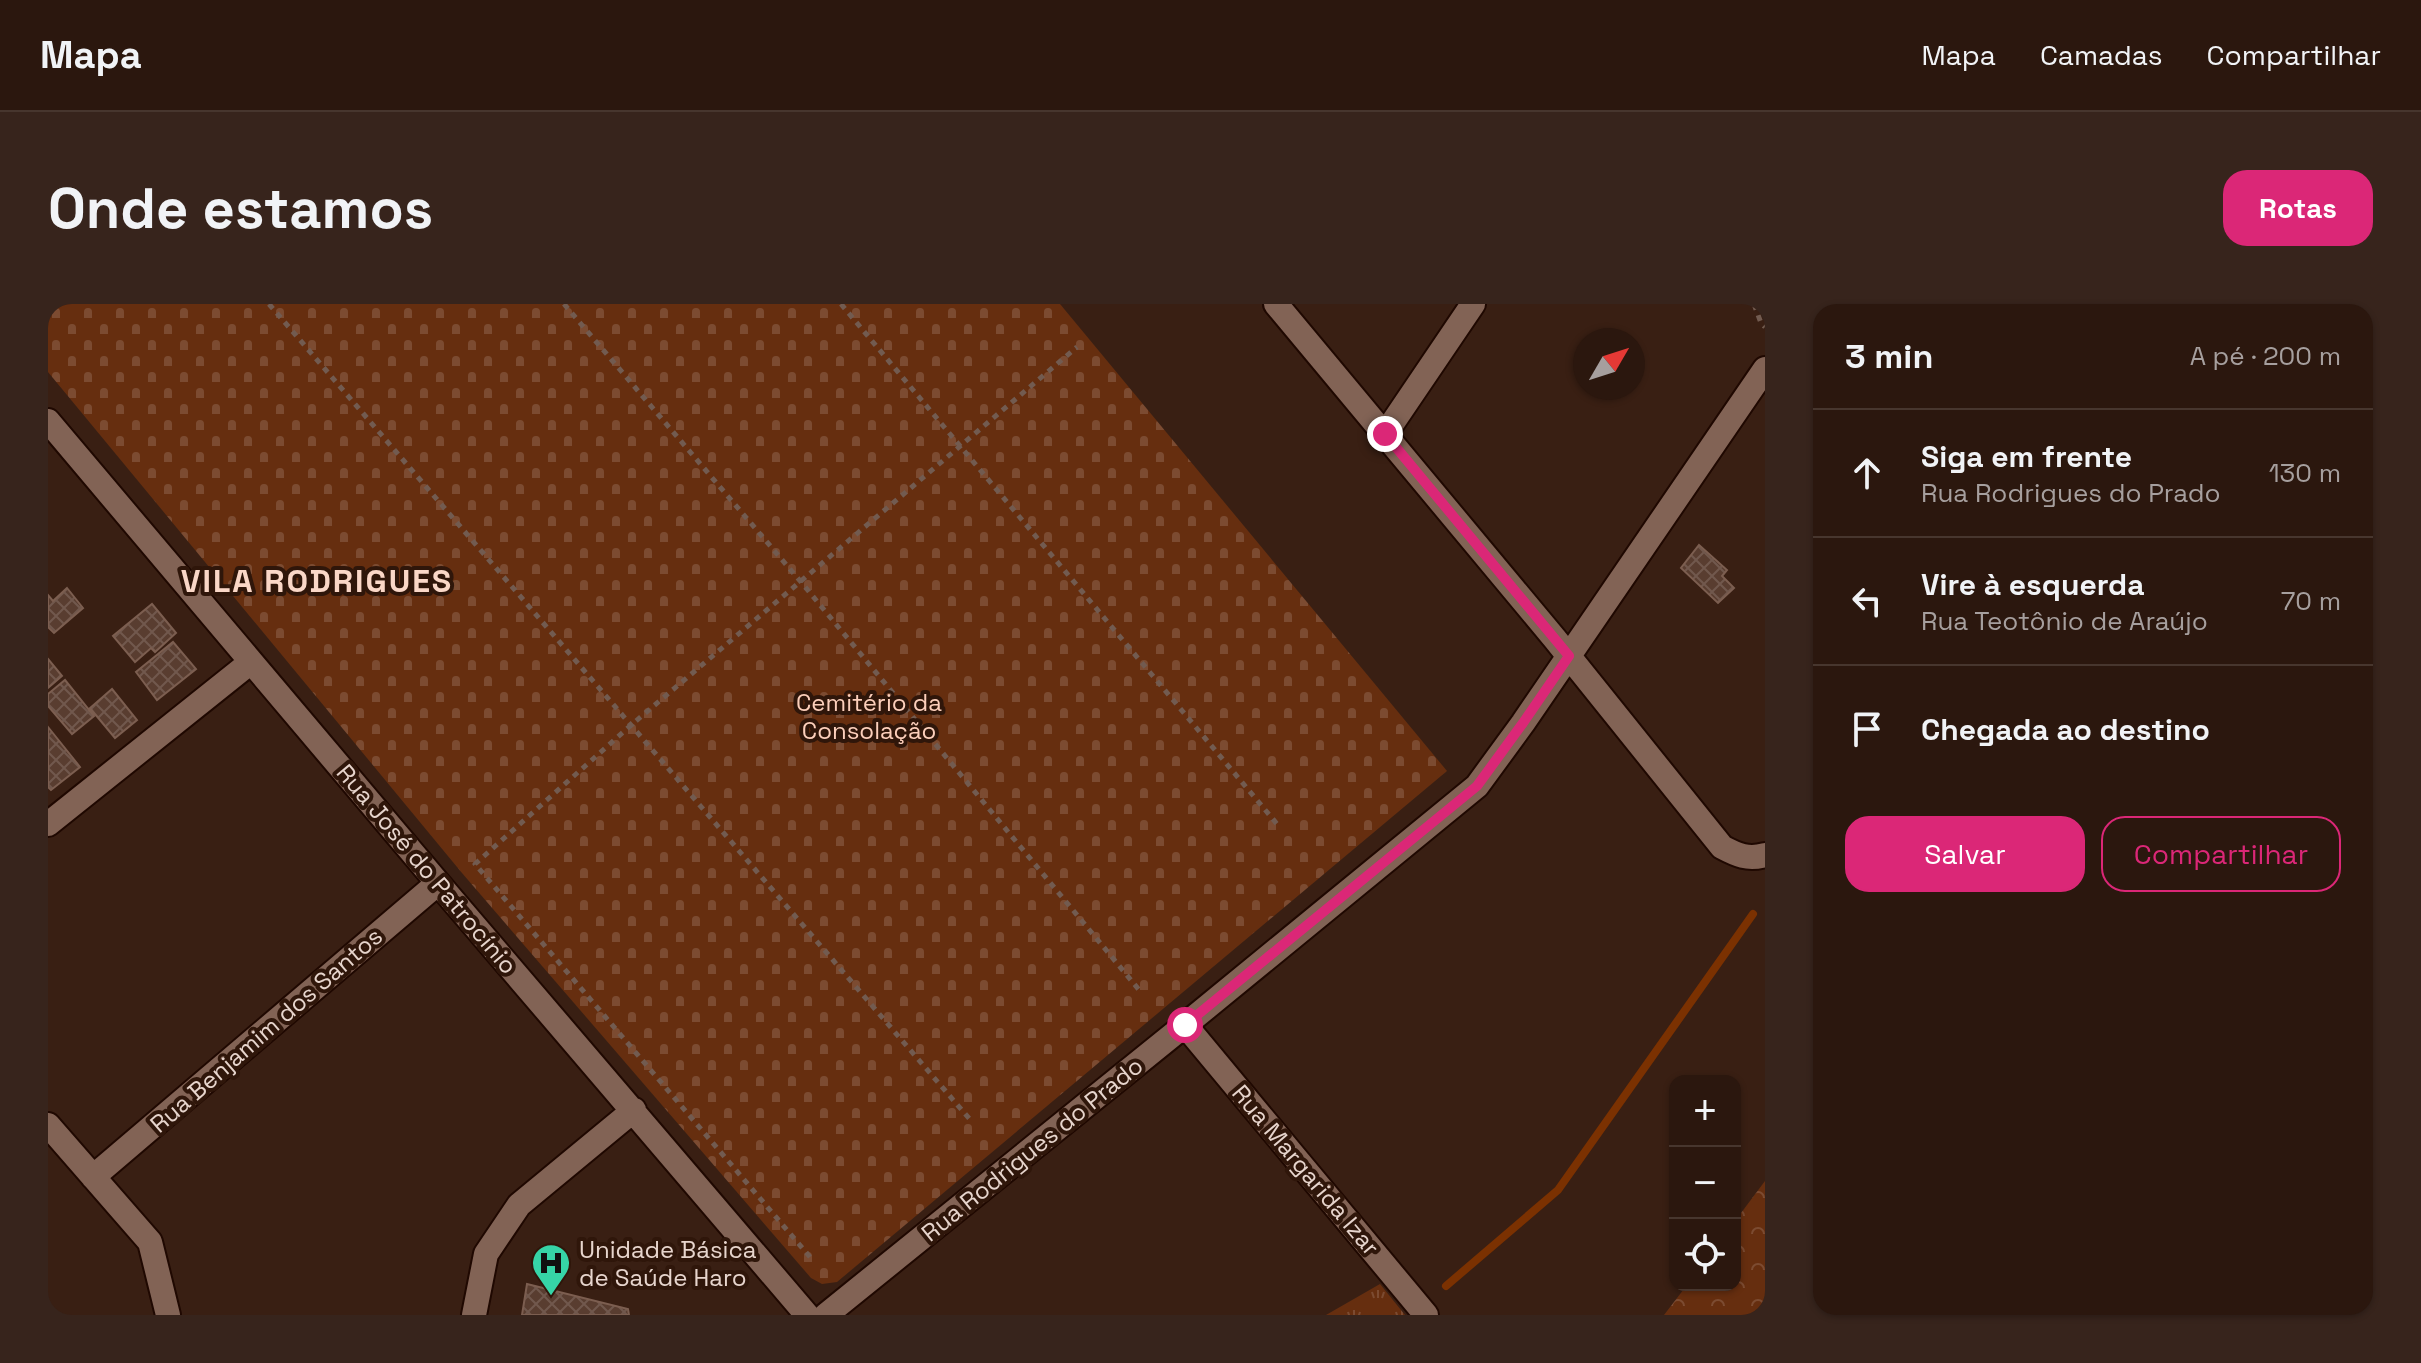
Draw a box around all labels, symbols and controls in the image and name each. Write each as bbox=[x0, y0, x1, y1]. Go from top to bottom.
text: Mapa bbox=[40, 31, 142, 79]
text: Mapa bbox=[1921, 37, 1996, 73]
text: Camadas bbox=[2040, 37, 2163, 73]
text: Compartilhar bbox=[2207, 37, 2381, 73]
button: Rotas bbox=[2223, 170, 2373, 246]
text: Onde estamos bbox=[48, 173, 433, 244]
north arrow bbox=[1573, 328, 1645, 400]
text: 3 min bbox=[1845, 335, 1933, 378]
text: A pé · 200 m bbox=[2190, 339, 2341, 373]
route end bbox=[1367, 416, 1403, 452]
text: Siga em frente bbox=[1921, 437, 2132, 476]
icon: ahead bbox=[1845, 451, 1889, 495]
text: 130 m bbox=[2269, 456, 2341, 490]
text: Rua Rodrigues do Prado bbox=[1921, 476, 2221, 510]
district label: VILA RODRIGUES bbox=[181, 561, 453, 601]
text: Vire à esquerda bbox=[1921, 565, 2145, 604]
icon: left bbox=[1845, 579, 1889, 623]
text: 70 m bbox=[2281, 584, 2341, 618]
text: Rua Teotônio de Araújo bbox=[1921, 604, 2208, 638]
park label: Cemitério da Consolação bbox=[796, 687, 942, 746]
icon: arrive bbox=[1845, 707, 1889, 751]
text: Chegada ao destino bbox=[1921, 710, 2210, 749]
street label: Rua José do Patrocínio bbox=[330, 758, 524, 980]
button: Salvar bbox=[1845, 816, 2085, 892]
button: Compartilhar bbox=[2101, 816, 2341, 892]
street label: Rua Benjamim dos Santos bbox=[143, 921, 389, 1139]
route start bbox=[1167, 1007, 1203, 1043]
street label: Rua Rodrigues do Prado bbox=[915, 1050, 1149, 1248]
map controls bbox=[1669, 1075, 1741, 1291]
button: + bbox=[1669, 1075, 1741, 1147]
street label: Rua Margarida Izar bbox=[1225, 1078, 1387, 1262]
button: − bbox=[1669, 1147, 1741, 1219]
button: locate bbox=[1669, 1219, 1741, 1291]
place label: Unidade Básica de Saúde Haro bbox=[579, 1234, 757, 1293]
hospital icon: Unidade Básica de Saúde Haro bbox=[530, 1242, 572, 1297]

